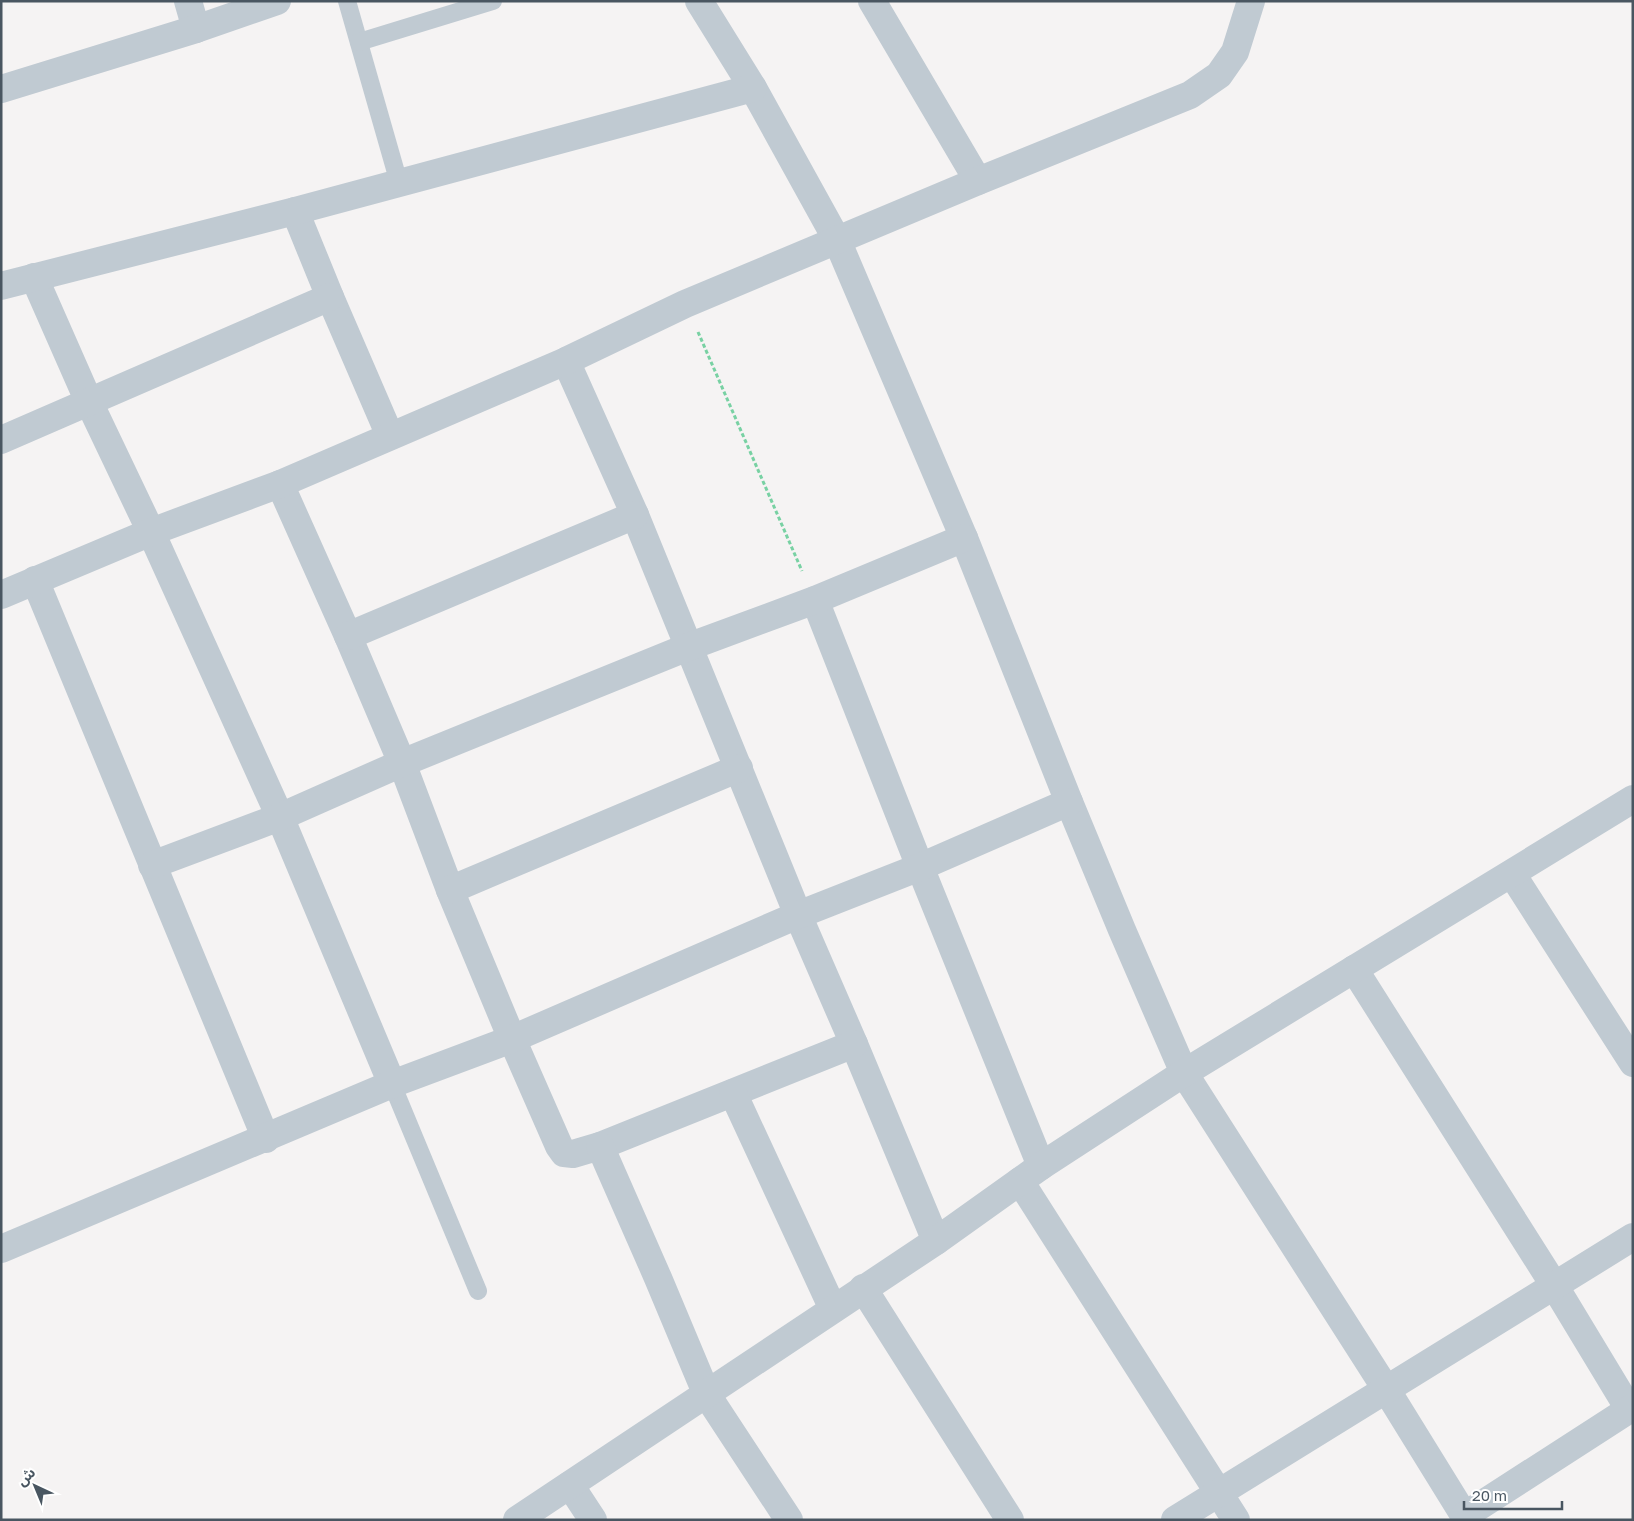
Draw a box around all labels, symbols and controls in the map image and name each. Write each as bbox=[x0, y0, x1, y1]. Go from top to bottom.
north arrow bbox=[10, 1461, 60, 1511]
text: ش bbox=[13, 1464, 38, 1489]
scale bar bbox=[1464, 1478, 1562, 1510]
text: 20 m bbox=[1472, 1486, 1507, 1504]

